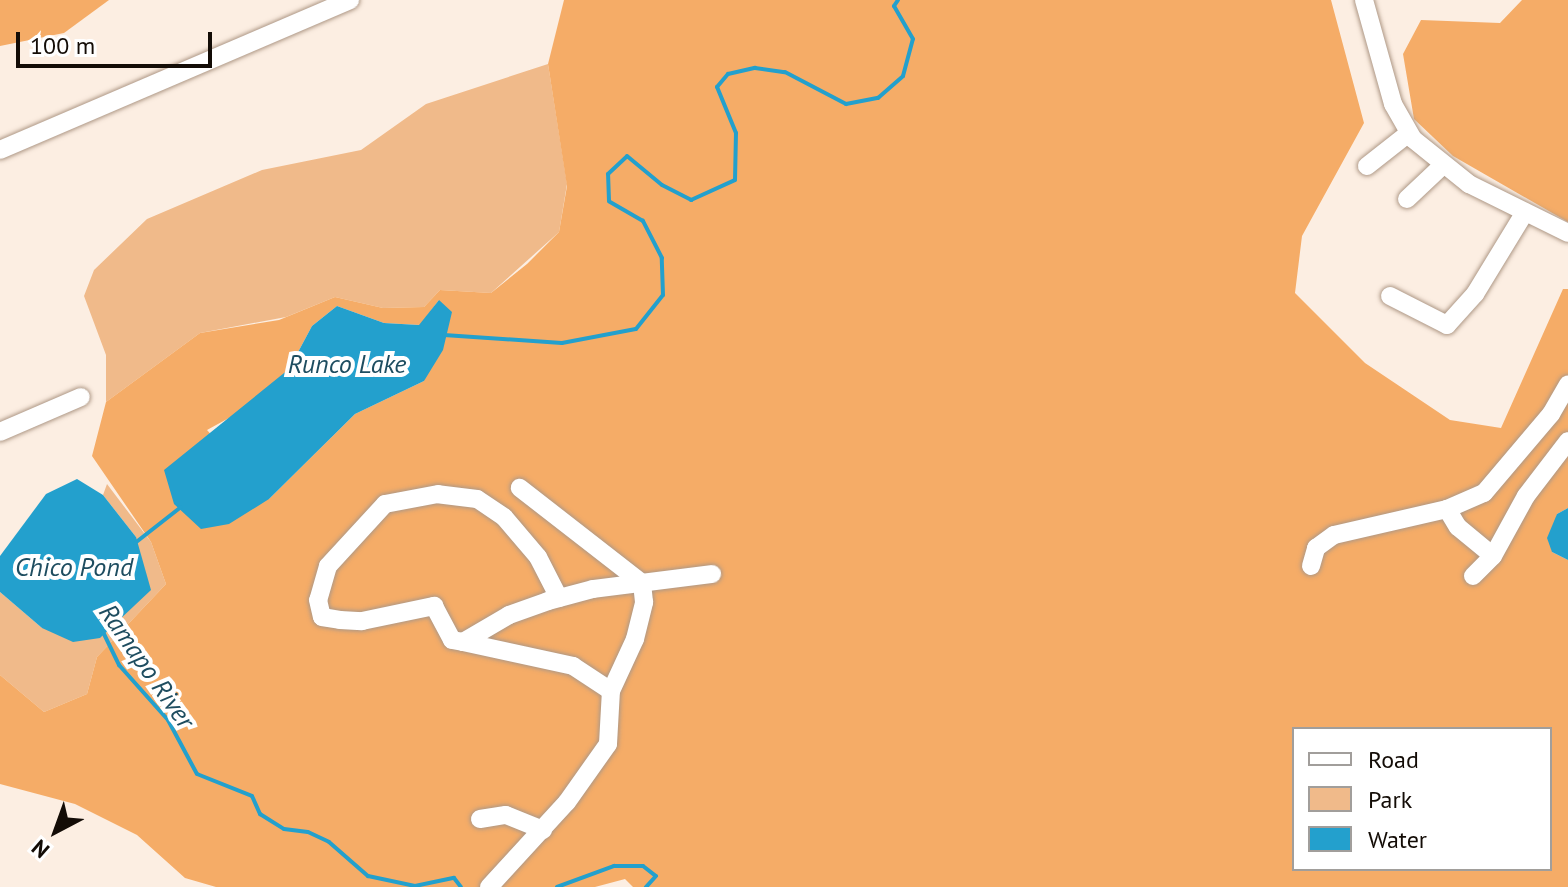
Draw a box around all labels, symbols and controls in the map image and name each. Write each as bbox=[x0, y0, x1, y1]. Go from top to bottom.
scale bar bbox=[20, 16, 216, 66]
text: 100 m bbox=[30, 30, 95, 61]
water label: Runco Lake bbox=[288, 348, 406, 380]
water label: Chico Pond bbox=[15, 551, 133, 583]
water label: Ramapo River bbox=[93, 598, 201, 734]
legend bbox=[1292, 727, 1552, 871]
text: Road bbox=[1368, 744, 1419, 775]
text: Park bbox=[1368, 784, 1412, 815]
north arrow bbox=[16, 791, 96, 871]
text: Water bbox=[1368, 824, 1427, 855]
text: N bbox=[26, 834, 55, 864]

